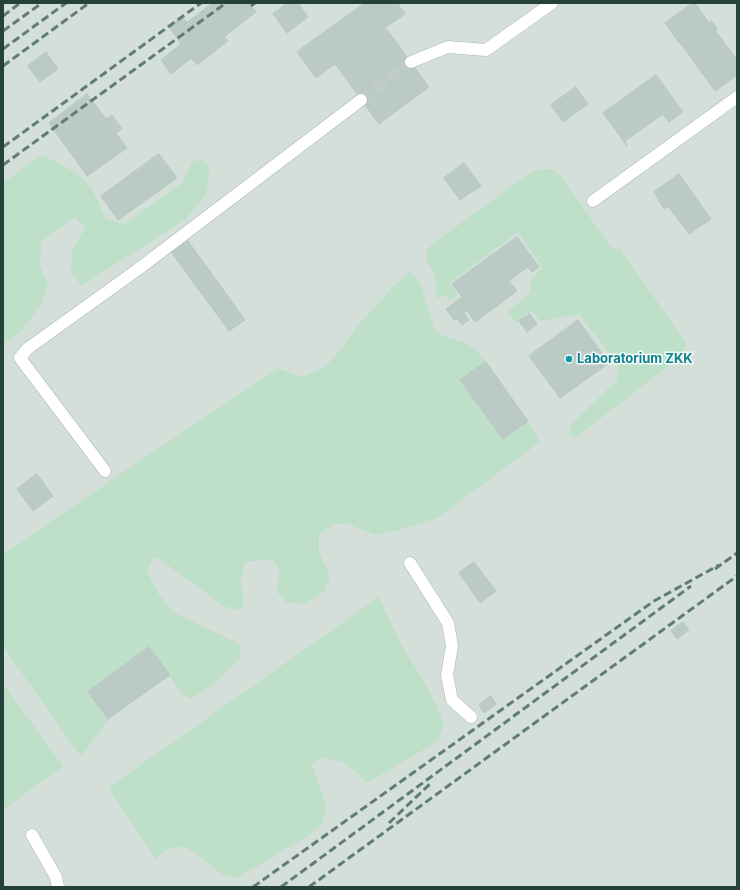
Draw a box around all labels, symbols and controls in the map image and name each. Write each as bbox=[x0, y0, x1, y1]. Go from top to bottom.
place label: Laboratorium ZKK bbox=[577, 351, 693, 367]
marker: Laboratorium ZKK bbox=[564, 354, 574, 364]

